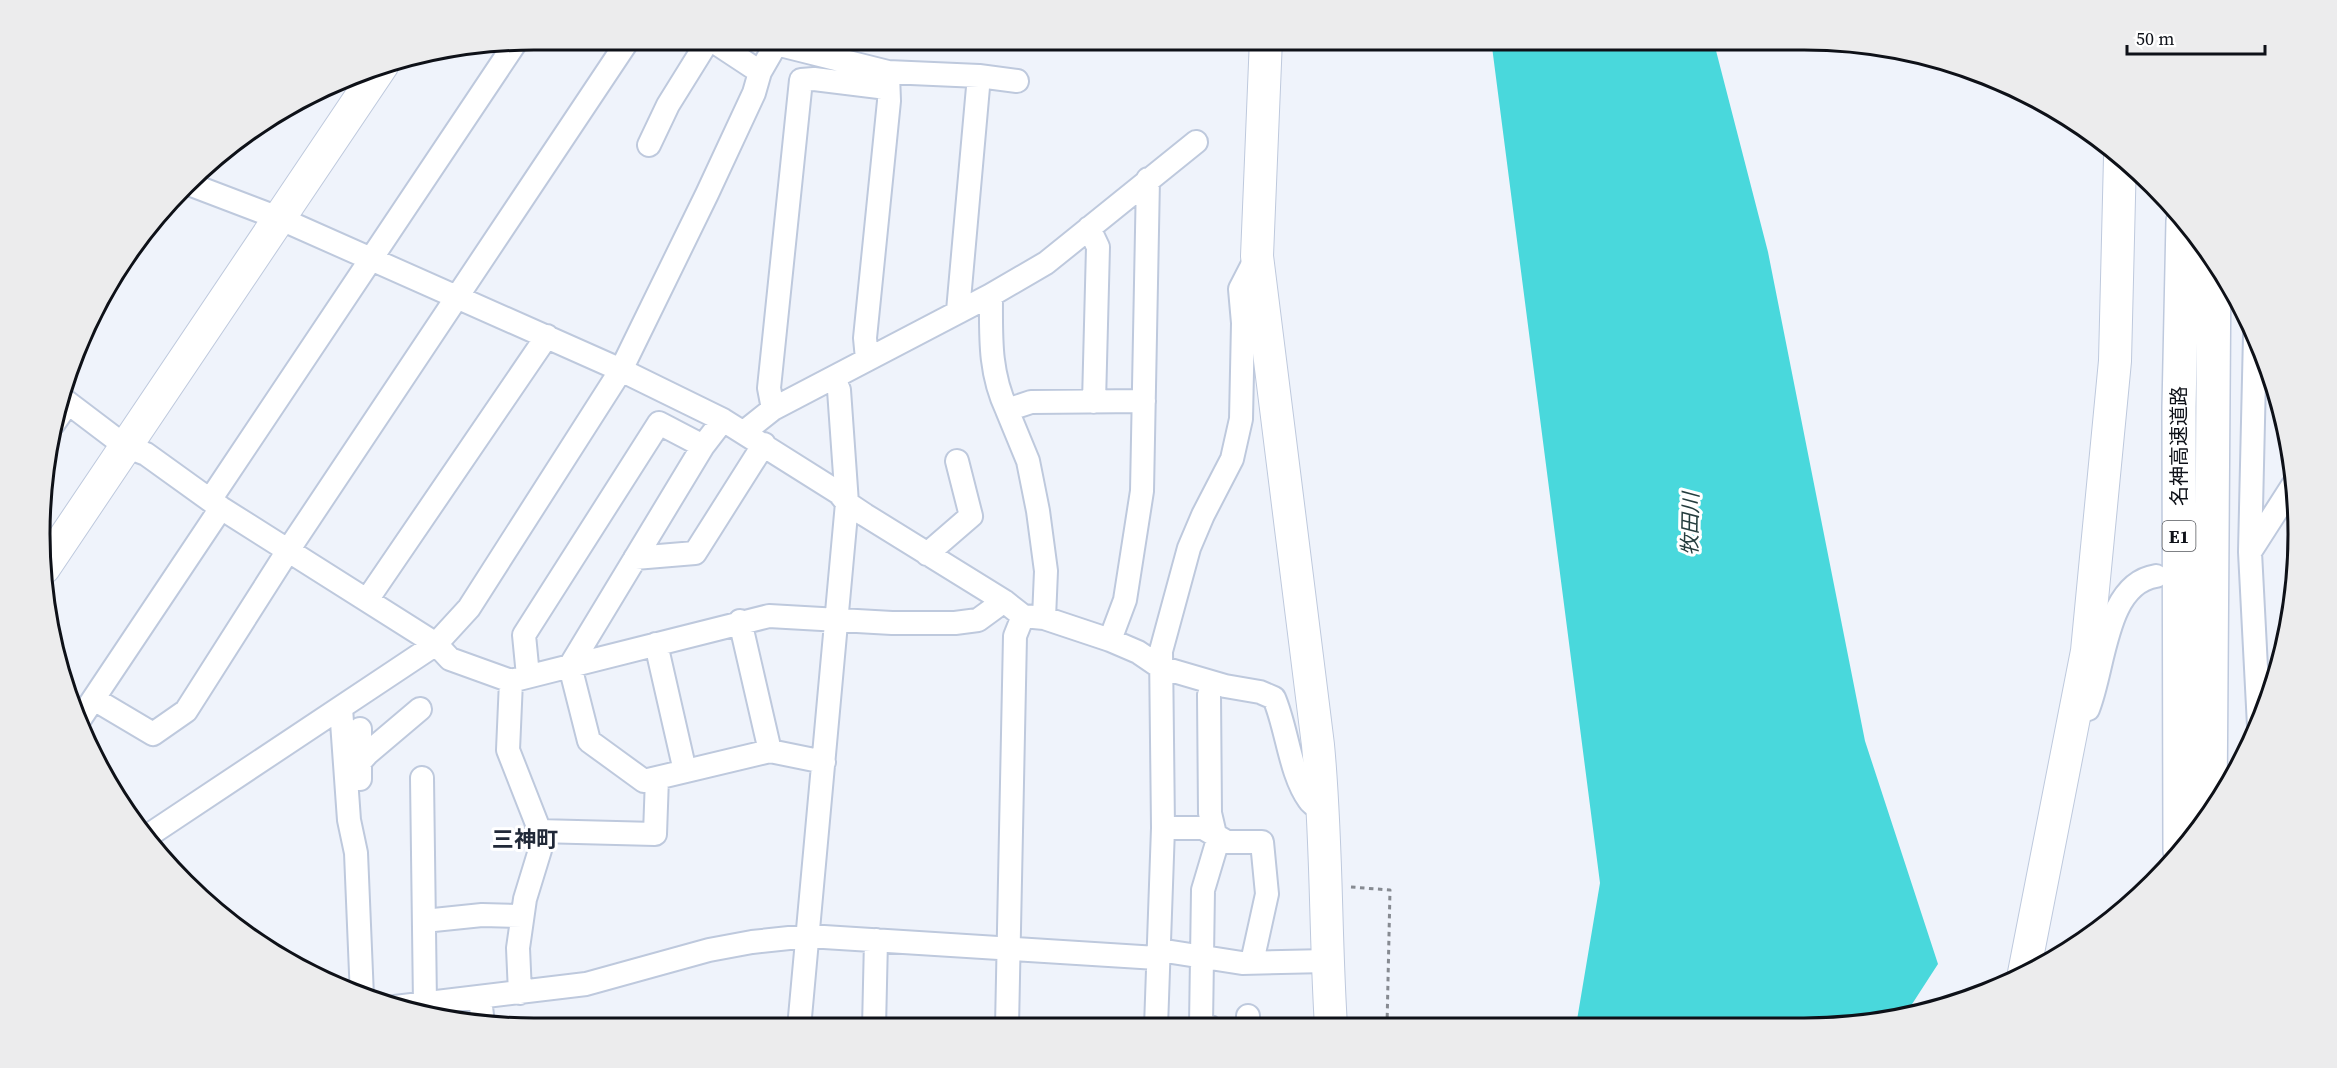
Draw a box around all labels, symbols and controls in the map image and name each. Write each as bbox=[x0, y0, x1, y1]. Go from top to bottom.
scale bar bbox=[2127, 18, 2265, 56]
text: 50 m bbox=[2136, 26, 2174, 51]
street label: 名神高速道路 bbox=[2165, 386, 2193, 506]
water label: 牧田川 bbox=[1675, 490, 1705, 556]
road number: E1 bbox=[2162, 521, 2196, 551]
district label: 三神町 bbox=[492, 824, 558, 854]

